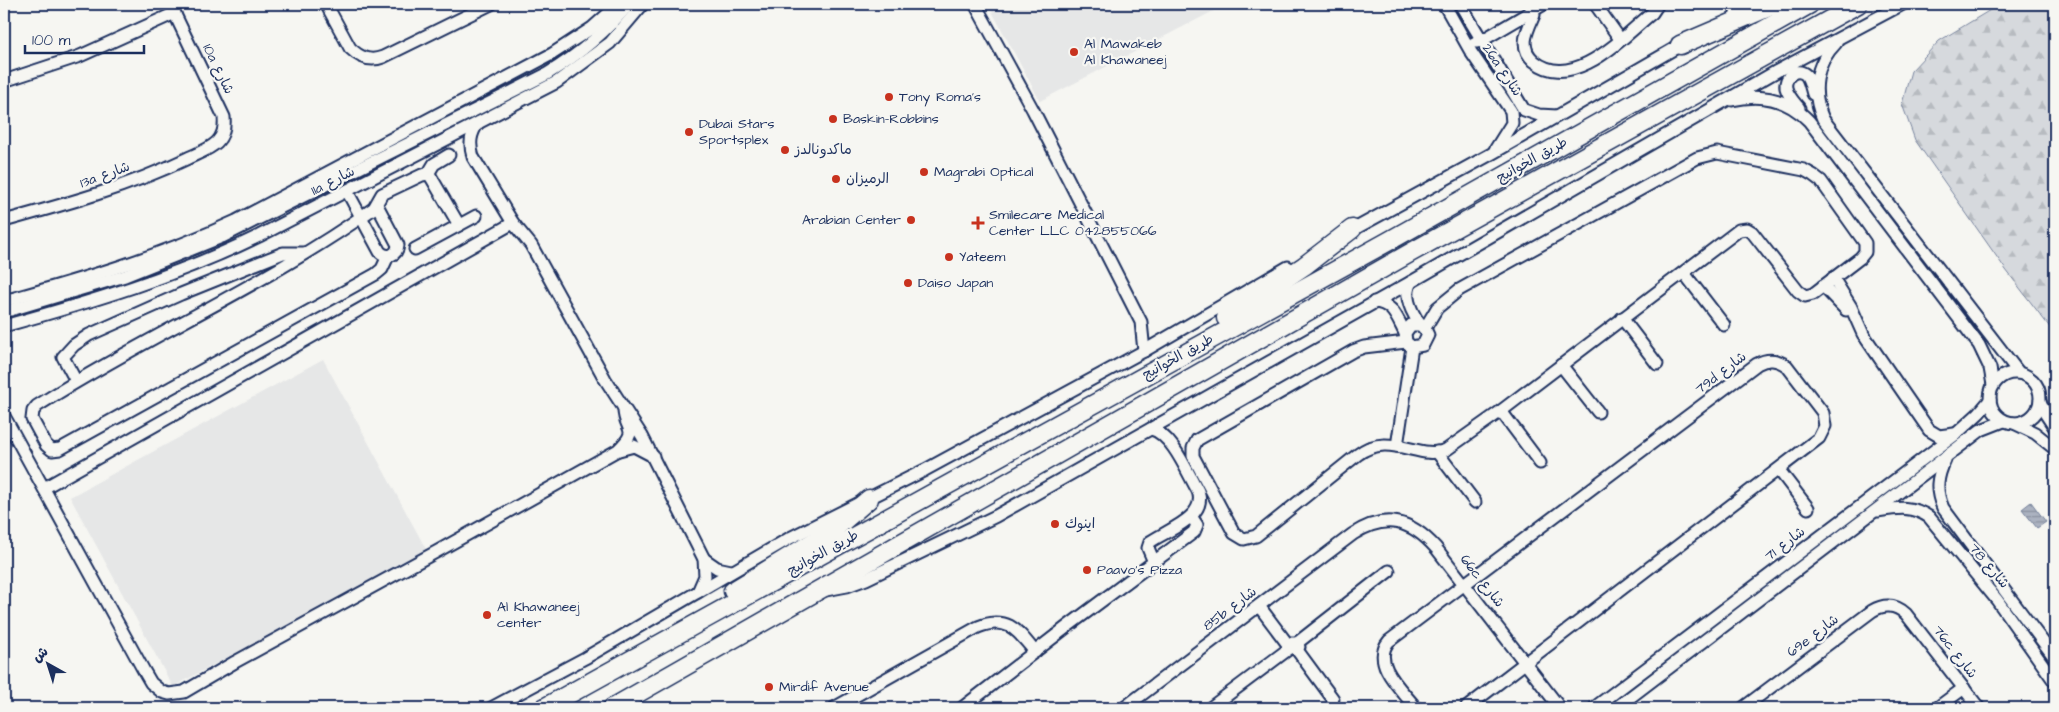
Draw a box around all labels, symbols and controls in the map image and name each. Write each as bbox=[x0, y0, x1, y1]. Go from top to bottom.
scale bar bbox=[25, 22, 144, 54]
text: 100 m bbox=[32, 30, 71, 51]
place label: Al Mawakeb Al Khawaneej bbox=[1084, 34, 1167, 70]
street label: 26a شارع bbox=[1477, 40, 1527, 100]
street label: 10a شارع bbox=[197, 41, 239, 97]
marker: Al Mawakeb Al Khawaneej bbox=[1068, 46, 1080, 58]
place label: Tony Roma's bbox=[899, 87, 981, 107]
marker: Tony Roma's bbox=[883, 91, 895, 103]
place label: Baskin-Robbins bbox=[843, 109, 939, 129]
marker: Baskin-Robbins bbox=[827, 113, 839, 125]
place label: Dubai Stars Sportsplex bbox=[699, 114, 774, 150]
marker: Dubai Stars Sportsplex bbox=[683, 126, 695, 138]
street label: طريق الخوانيج bbox=[1493, 132, 1571, 188]
place label: ماكدونالدز bbox=[794, 140, 852, 160]
marker: ماكدونالدز bbox=[779, 144, 791, 156]
street label: 13a شارع bbox=[77, 157, 133, 193]
street label: 11a شارع bbox=[308, 162, 358, 200]
place label: Magrabi Optical bbox=[934, 162, 1034, 182]
marker: Magrabi Optical bbox=[918, 166, 930, 178]
place label: الرميزان bbox=[846, 169, 889, 189]
marker: الرميزان bbox=[830, 173, 842, 185]
place label: Smilecare Medical Center LLC 042855066 bbox=[989, 205, 1157, 241]
place label: Arabian Center bbox=[802, 210, 901, 230]
marker: Arabian Center bbox=[905, 214, 917, 226]
marker: Smilecare Medical Center LLC 042855066 bbox=[971, 216, 985, 230]
place label: Yateem bbox=[959, 247, 1005, 267]
marker: Yateem bbox=[943, 251, 955, 263]
place label: Daiso Japan bbox=[918, 273, 993, 293]
marker: Daiso Japan bbox=[902, 277, 914, 289]
street label: طريق الخوانيج bbox=[1139, 329, 1217, 385]
street label: 79d شارع bbox=[1691, 347, 1751, 399]
place label: اينوك bbox=[1065, 514, 1095, 534]
marker: اينوك bbox=[1049, 518, 1061, 530]
street label: شارع 71 bbox=[1760, 522, 1810, 566]
street label: طريق الخوانيج bbox=[784, 525, 862, 581]
street label: شارع 78 bbox=[1964, 539, 2014, 593]
street label: 66c شارع bbox=[1455, 550, 1509, 612]
place label: Paavo's Pizza bbox=[1097, 560, 1182, 580]
marker: Paavo's Pizza bbox=[1081, 564, 1093, 576]
street label: 85b شارع bbox=[1199, 582, 1261, 636]
place label: Al Khawaneej center bbox=[497, 597, 580, 633]
marker: Al Khawaneej center bbox=[481, 609, 493, 621]
street label: 69e شارع bbox=[1783, 610, 1843, 662]
street label: 76c شارع bbox=[1928, 621, 1982, 683]
north arrow bbox=[22, 640, 72, 690]
text: ش bbox=[28, 642, 53, 667]
place label: Mirdif Avenue bbox=[779, 677, 870, 697]
marker: Mirdif Avenue bbox=[763, 681, 775, 693]

